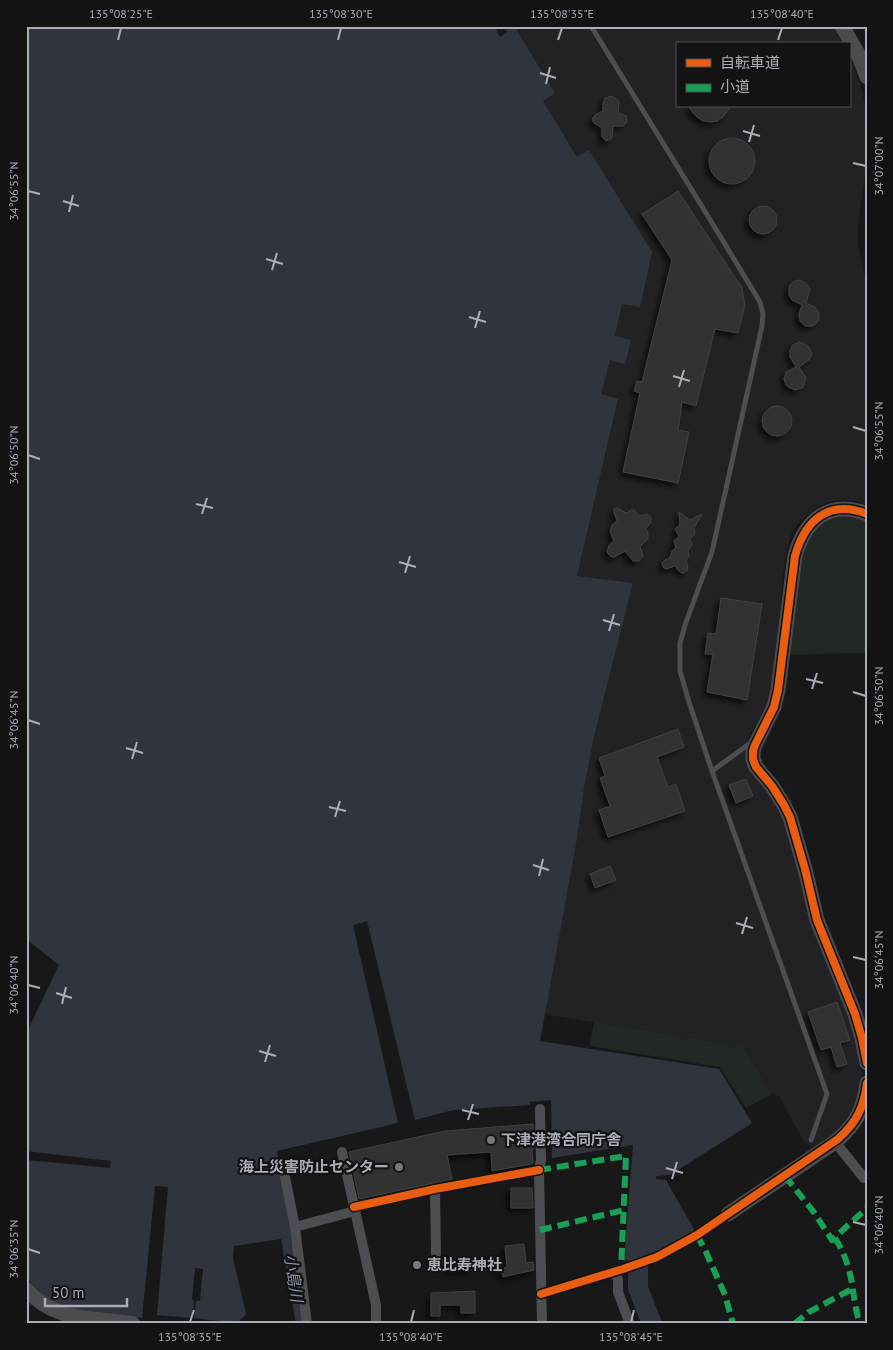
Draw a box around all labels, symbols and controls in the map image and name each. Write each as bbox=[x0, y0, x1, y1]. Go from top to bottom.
text: 135°08'25"E bbox=[89, 6, 153, 21]
text: 135°08'30"E bbox=[309, 6, 373, 21]
text: 135°08'35"E bbox=[530, 6, 594, 21]
text: 135°08'40"E bbox=[750, 6, 814, 21]
legend bbox=[676, 42, 850, 108]
text: 自転車道 bbox=[720, 53, 780, 72]
text: 小道 bbox=[720, 77, 750, 96]
text: 34°07'00"N bbox=[871, 136, 886, 196]
text: 34°06'55"N bbox=[6, 161, 21, 221]
text: 34°06'55"N bbox=[871, 401, 886, 461]
text: 34°06'50"N bbox=[6, 425, 21, 485]
text: 34°06'50"N bbox=[871, 666, 886, 726]
text: 34°06'45"N bbox=[6, 690, 21, 750]
text: 34°06'45"N bbox=[871, 930, 886, 990]
text: 34°06'40"N bbox=[6, 955, 21, 1015]
place label: 下津港湾合同庁舎 bbox=[501, 1130, 622, 1149]
marker: 下津港湾合同庁舎 bbox=[485, 1134, 497, 1146]
place label: 海上災害防止センター bbox=[239, 1157, 389, 1176]
marker: 海上災害防止センター bbox=[393, 1161, 405, 1173]
text: 34°06'40"N bbox=[871, 1195, 886, 1255]
text: 34°06'35"N bbox=[6, 1219, 21, 1279]
water label: 小島川 bbox=[281, 1253, 308, 1305]
place label: 恵比寿神社 bbox=[427, 1255, 502, 1274]
marker: 恵比寿神社 bbox=[411, 1259, 423, 1271]
scale bar bbox=[45, 1275, 128, 1307]
text: 50 m bbox=[52, 1283, 85, 1302]
text: 135°08'35"E bbox=[158, 1329, 222, 1344]
text: 135°08'40"E bbox=[379, 1329, 443, 1344]
text: 135°08'45"E bbox=[599, 1329, 663, 1344]

